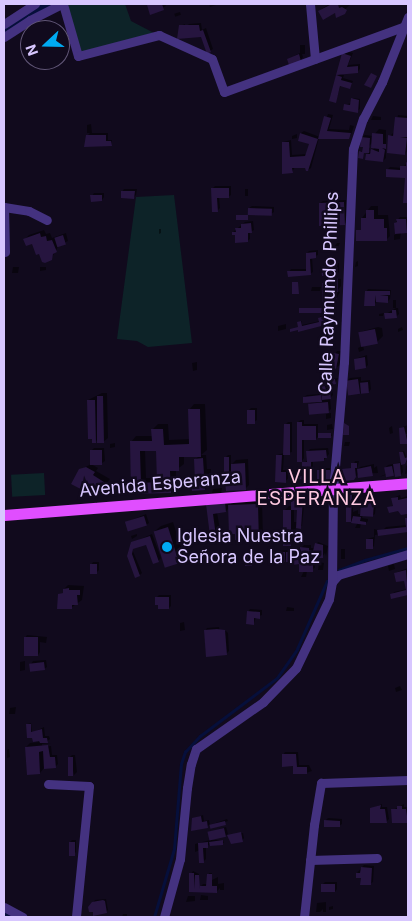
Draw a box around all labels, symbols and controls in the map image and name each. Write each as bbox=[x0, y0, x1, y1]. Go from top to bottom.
north arrow bbox=[20, 20, 70, 70]
text: N bbox=[22, 42, 41, 58]
street label: Calle Raymundo Phillips bbox=[315, 191, 343, 395]
street label: Avenida Esperanza bbox=[78, 466, 242, 502]
district label: VILLA ESPERANZA bbox=[255, 466, 379, 510]
place label: Iglesia Nuestra Señora de la Paz bbox=[177, 526, 320, 568]
marker: Iglesia Nuestra Señora de la Paz bbox=[161, 541, 173, 553]

